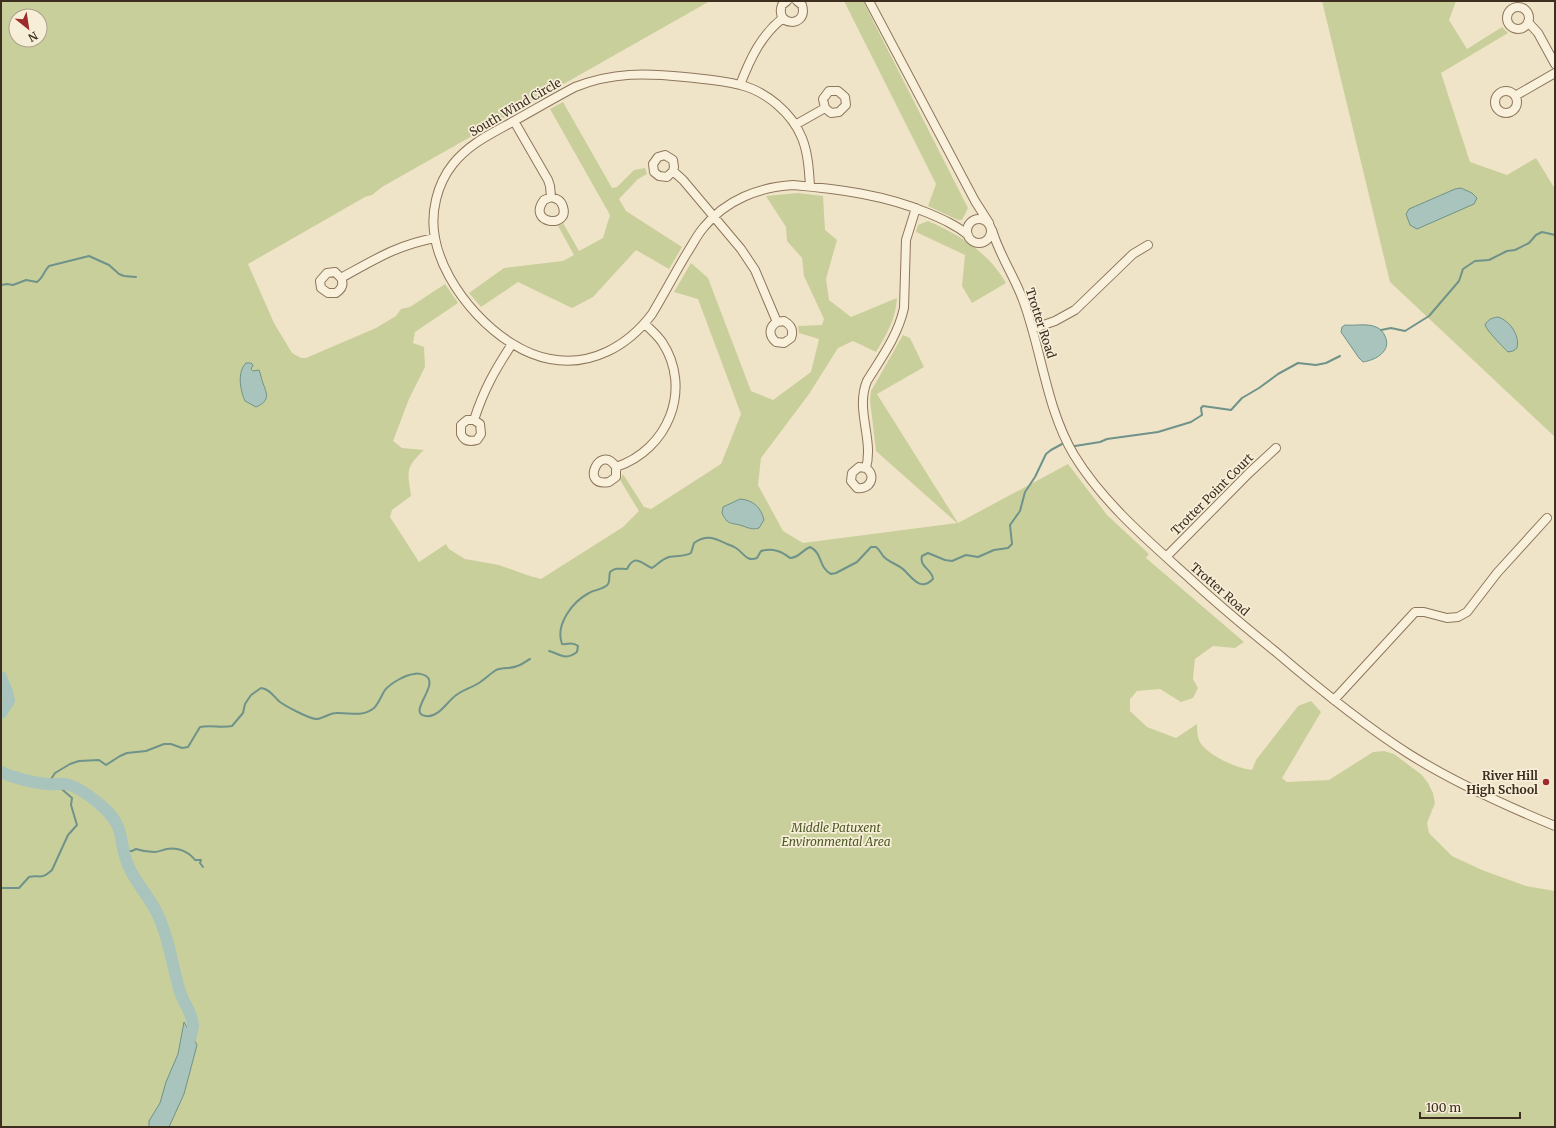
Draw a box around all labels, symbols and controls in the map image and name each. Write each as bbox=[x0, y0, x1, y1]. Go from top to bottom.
north arrow bbox=[8, 8, 48, 48]
text: N bbox=[25, 28, 40, 45]
street label: South Wind Circle bbox=[466, 75, 564, 139]
street label: Trotter Road bbox=[1023, 286, 1059, 360]
street label: Trotter Point Court bbox=[1168, 450, 1256, 538]
street label: Trotter Road bbox=[1187, 559, 1253, 619]
place label: River Hill High School bbox=[1466, 768, 1538, 797]
marker: River Hill High School bbox=[1541, 777, 1551, 787]
park label: Middle Patuxent Environmental Area bbox=[781, 820, 891, 849]
scale bar bbox=[1420, 1094, 1520, 1120]
text: 100 m bbox=[1426, 1100, 1461, 1115]

